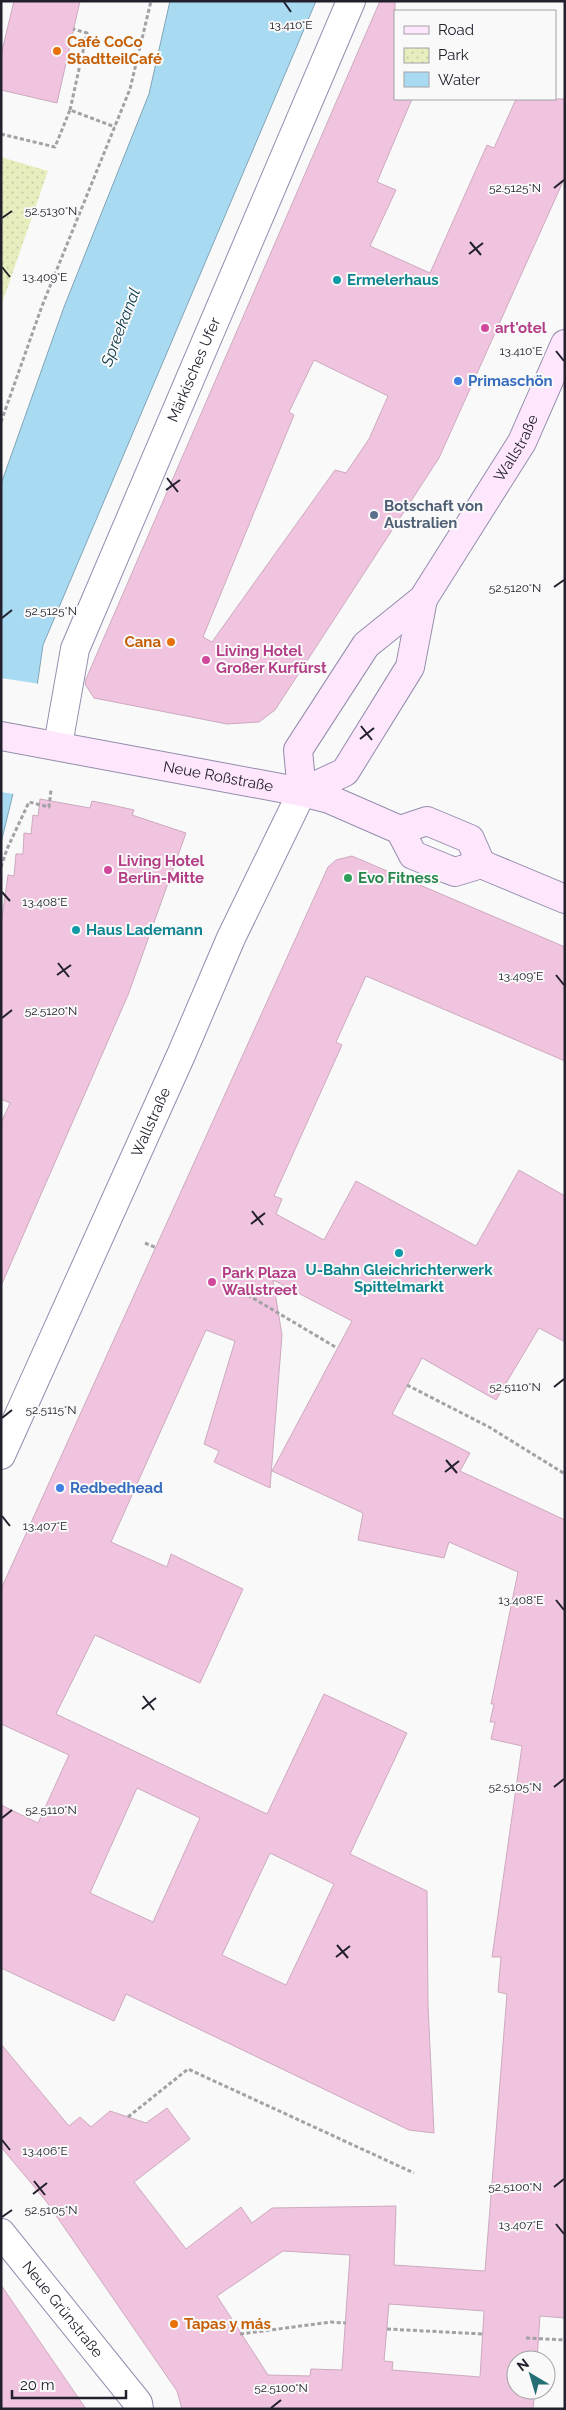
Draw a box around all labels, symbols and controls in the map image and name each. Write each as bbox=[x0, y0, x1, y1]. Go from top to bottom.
legend bbox=[394, 10, 556, 100]
text: 13.410°E bbox=[269, 18, 313, 32]
text: Road bbox=[438, 21, 474, 39]
place label: Café CoCo StadtteilCafé bbox=[67, 33, 162, 68]
marker: Café CoCo StadtteilCafé bbox=[51, 45, 63, 57]
text: Park bbox=[438, 46, 469, 64]
text: Water bbox=[438, 71, 481, 89]
text: 52.5125°N bbox=[489, 181, 541, 195]
text: 52.5130°N bbox=[25, 204, 77, 218]
text: 13.409°E bbox=[23, 270, 67, 284]
place label: Ermelerhaus bbox=[347, 271, 439, 289]
marker: Ermelerhaus bbox=[331, 274, 343, 286]
water label: Spreekanal bbox=[97, 285, 144, 370]
street label: Märkisches Ufer bbox=[164, 314, 224, 425]
place label: art'otel bbox=[495, 319, 547, 337]
marker: art'otel bbox=[479, 322, 491, 334]
text: 13.410°E bbox=[499, 344, 543, 358]
place label: Primaschön bbox=[468, 372, 553, 390]
marker: Primaschön bbox=[452, 375, 464, 387]
street label: Wallstraße bbox=[490, 412, 542, 485]
place label: Botschaft von Australien bbox=[384, 497, 483, 532]
marker: Botschaft von Australien bbox=[368, 509, 380, 521]
text: 52.5120°N bbox=[489, 581, 541, 595]
text: 52.5125°N bbox=[25, 604, 77, 618]
place label: Cana bbox=[124, 633, 161, 651]
marker: Cana bbox=[165, 636, 177, 648]
place label: Living Hotel Großer Kurfürst bbox=[216, 642, 327, 677]
marker: Living Hotel Großer Kurfürst bbox=[200, 654, 212, 666]
street label: Neue Roßstraße bbox=[162, 757, 275, 795]
place label: Living Hotel Berlin-Mitte bbox=[118, 852, 204, 887]
marker: Living Hotel Berlin-Mitte bbox=[102, 864, 114, 876]
place label: Evo Fitness bbox=[358, 869, 439, 887]
marker: Evo Fitness bbox=[342, 872, 354, 884]
text: 13.408°E bbox=[22, 895, 68, 909]
place label: Haus Lademann bbox=[86, 921, 203, 939]
marker: Haus Lademann bbox=[70, 924, 82, 936]
text: 13.409°E bbox=[499, 969, 543, 983]
text: 52.5120°N bbox=[25, 1004, 77, 1018]
street label: Wallstraße bbox=[127, 1085, 174, 1160]
marker: U-Bahn Gleichrichterwerk Spittelmarkt bbox=[393, 1247, 405, 1259]
place label: U-Bahn Gleichrichterwerk Spittelmarkt bbox=[305, 1261, 493, 1296]
place label: Park Plaza Wallstreet bbox=[222, 1264, 298, 1299]
marker: Park Plaza Wallstreet bbox=[206, 1276, 218, 1288]
text: 52.5110°N bbox=[489, 1380, 541, 1394]
text: 52.5115°N bbox=[26, 1403, 76, 1417]
place label: Redbedhead bbox=[70, 1479, 163, 1497]
marker: Redbedhead bbox=[54, 1482, 66, 1494]
text: 13.407°E bbox=[23, 1519, 67, 1533]
text: 13.408°E bbox=[498, 1593, 544, 1607]
text: 52.5105°N bbox=[488, 1780, 542, 1794]
text: 52.5110°N bbox=[25, 1803, 77, 1817]
text: 13.406°E bbox=[22, 2144, 68, 2158]
text: 52.5100°N bbox=[488, 2180, 542, 2194]
text: 52.5105°N bbox=[24, 2203, 78, 2217]
text: 13.407°E bbox=[499, 2218, 543, 2232]
street label: Neue Grünstraße bbox=[18, 2258, 107, 2361]
place label: Tapas y más bbox=[184, 2315, 271, 2333]
marker: Tapas y más bbox=[168, 2318, 180, 2330]
north arrow bbox=[506, 2350, 556, 2400]
text: N bbox=[514, 2355, 532, 2374]
scale bar bbox=[12, 2368, 126, 2400]
text: 20 m bbox=[20, 2376, 55, 2394]
text: 52.5100°N bbox=[254, 2381, 308, 2395]

